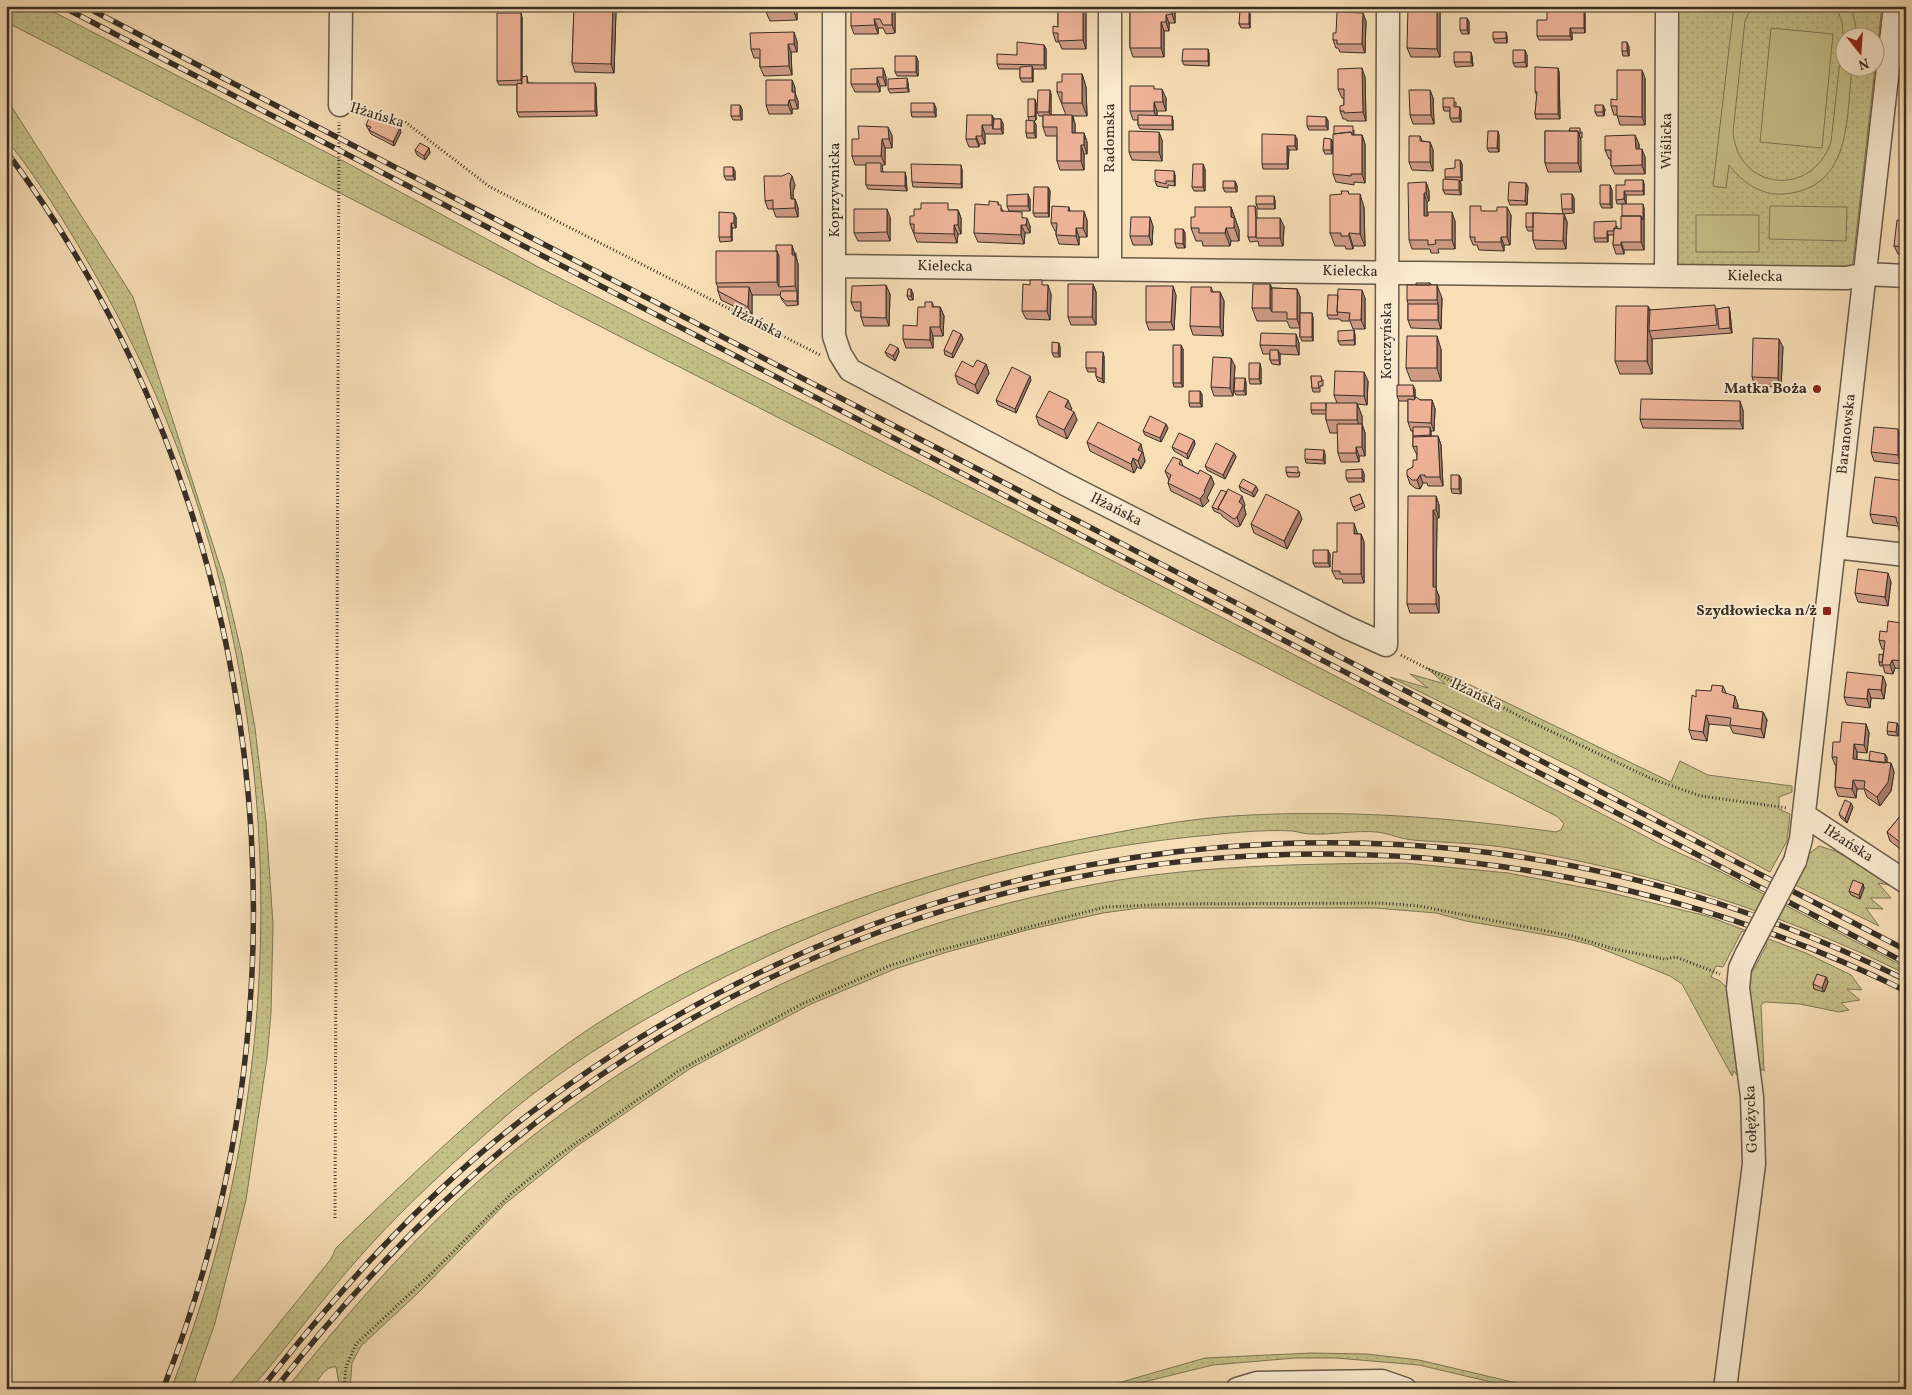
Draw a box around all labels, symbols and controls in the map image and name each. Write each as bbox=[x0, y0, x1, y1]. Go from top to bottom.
north arrow bbox=[1834, 28, 1884, 78]
text: N bbox=[1856, 52, 1871, 74]
street label: Iłżańska bbox=[347, 98, 407, 134]
street label: Radomska bbox=[1100, 103, 1121, 173]
street label: Wiślicka bbox=[1657, 113, 1678, 169]
street label: Koprzywnicka bbox=[825, 142, 846, 238]
street label: Kielecka bbox=[917, 256, 973, 278]
street label: Kielecka bbox=[1322, 261, 1378, 283]
street label: Kielecka bbox=[1727, 266, 1783, 288]
street label: Iłżańska bbox=[727, 301, 787, 345]
street label: Korczyńska bbox=[1377, 302, 1398, 380]
place label: Matka Boża bbox=[1724, 379, 1807, 400]
marker: Matka Boża bbox=[1811, 383, 1823, 395]
street label: Baranowska bbox=[1832, 393, 1862, 475]
street label: Iłżańska bbox=[1086, 488, 1146, 532]
place label: Szydłowiecka n/ż bbox=[1696, 601, 1817, 622]
marker: Szydłowiecka n/ż bbox=[1821, 605, 1833, 617]
street label: Iłżańska bbox=[1446, 673, 1506, 717]
street label: Iłżańska bbox=[1819, 820, 1877, 868]
street label: Gołężycka bbox=[1740, 1085, 1764, 1153]

